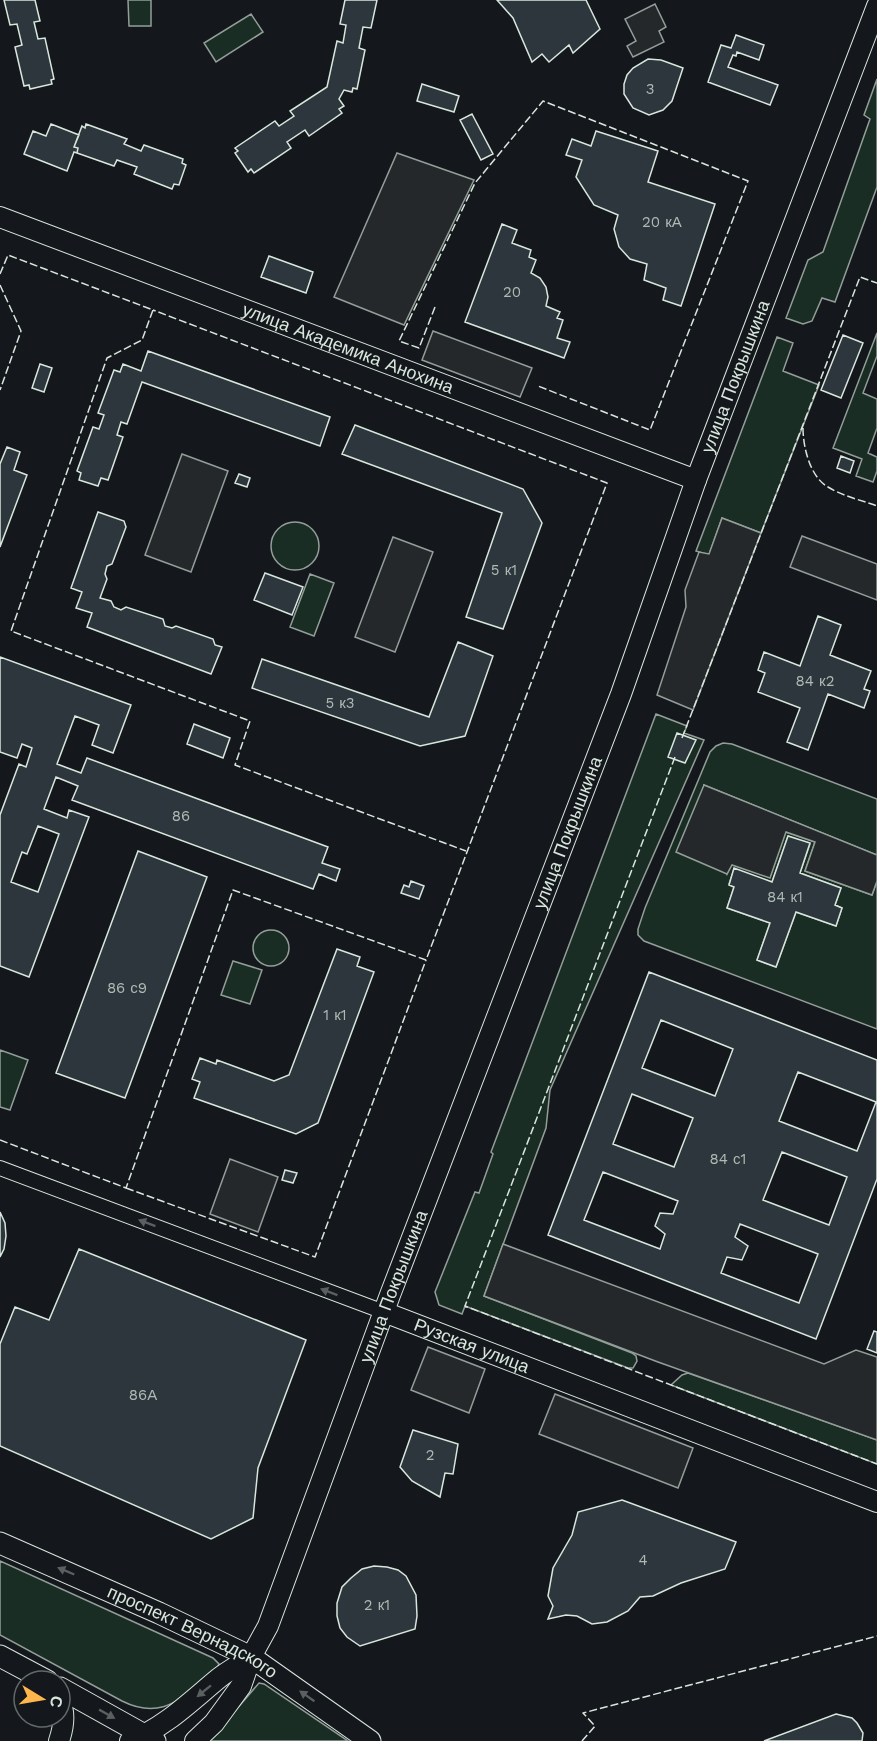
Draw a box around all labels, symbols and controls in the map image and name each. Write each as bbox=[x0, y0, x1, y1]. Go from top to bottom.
house number: 3 bbox=[646, 80, 654, 98]
house number: 20 кА bbox=[642, 213, 682, 231]
house number: 20 bbox=[503, 283, 521, 301]
street label: улица Покрышкина bbox=[696, 296, 774, 456]
street label: улица Академика Анохина bbox=[240, 299, 458, 398]
house number: 5 к1 bbox=[491, 561, 517, 579]
house number: 84 к2 bbox=[796, 672, 834, 690]
house number: 5 к3 bbox=[325, 694, 355, 712]
street label: улица Покрышкина bbox=[528, 752, 606, 912]
house number: 86 bbox=[172, 807, 190, 825]
house number: 84 к1 bbox=[767, 888, 803, 906]
house number: 86 с9 bbox=[107, 979, 147, 997]
house number: 1 к1 bbox=[323, 1006, 347, 1024]
house number: 84 с1 bbox=[710, 1150, 746, 1168]
street label: улица Покрышкина bbox=[355, 1206, 432, 1366]
one-way arrow bbox=[138, 1218, 156, 1227]
one-way arrow bbox=[320, 1286, 338, 1296]
street label: Рузская улица bbox=[411, 1314, 533, 1377]
house number: 86А bbox=[129, 1386, 157, 1404]
house number: 2 bbox=[426, 1446, 434, 1464]
house number: 4 bbox=[638, 1551, 648, 1569]
one-way arrow bbox=[57, 1566, 75, 1575]
street label: проспект Вернадского bbox=[105, 1581, 282, 1682]
house number: 2 к1 bbox=[364, 1596, 390, 1614]
north arrow bbox=[12, 1669, 72, 1729]
one-way arrow bbox=[197, 1684, 212, 1697]
one-way arrow bbox=[299, 1690, 315, 1702]
text: С bbox=[46, 1694, 67, 1710]
one-way arrow bbox=[99, 1709, 116, 1719]

